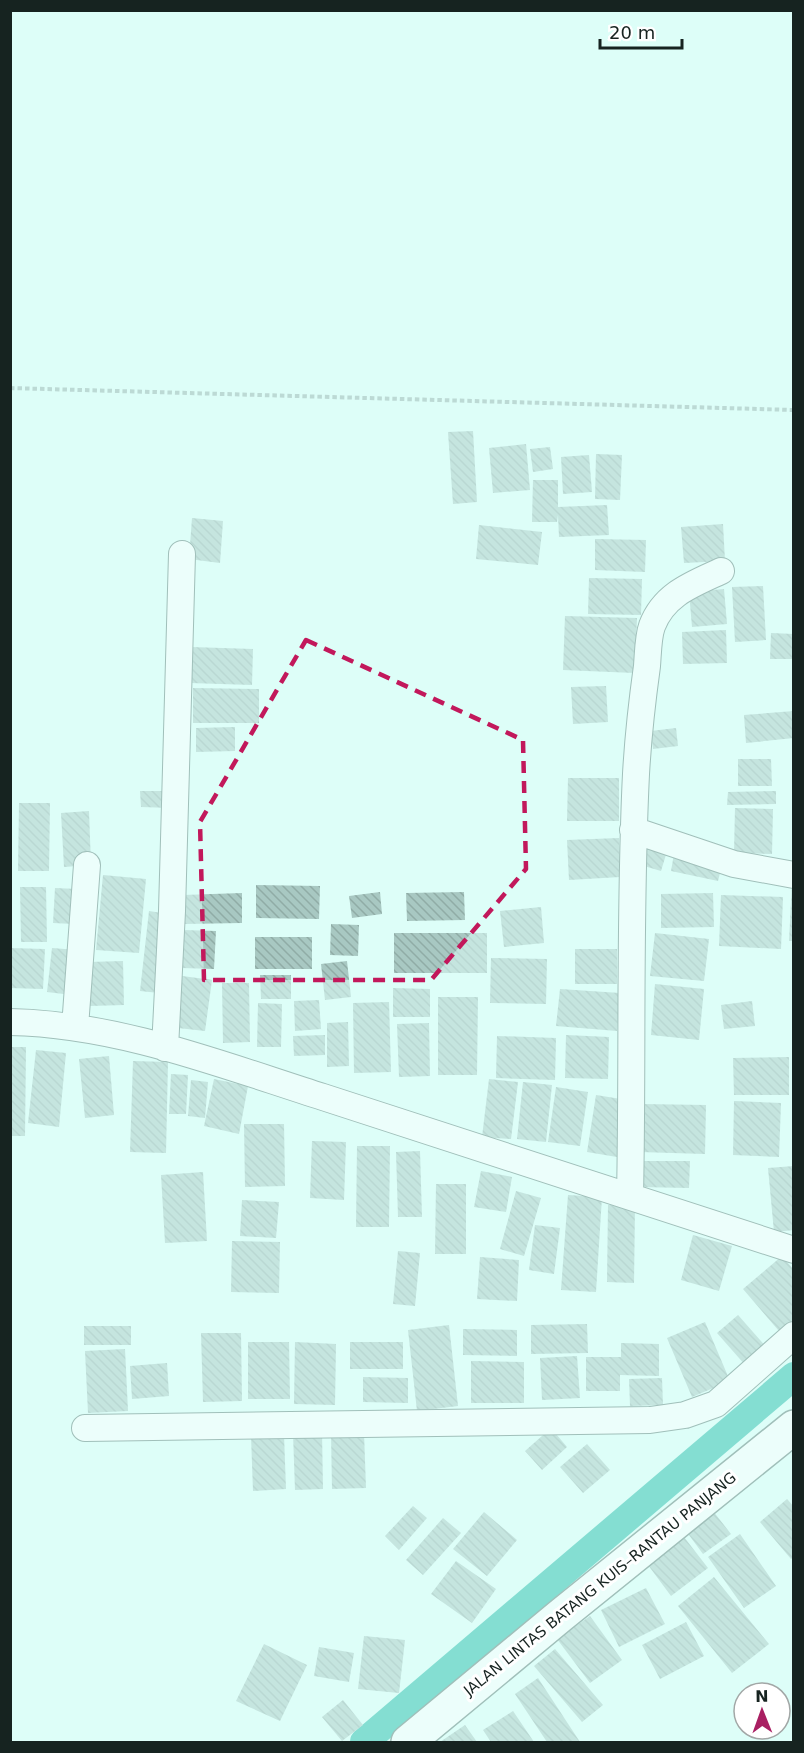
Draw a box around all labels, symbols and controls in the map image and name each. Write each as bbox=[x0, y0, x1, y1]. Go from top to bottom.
scale bar bbox=[600, 12, 682, 50]
text: 20 m bbox=[609, 22, 655, 43]
street label: JALAN LINTAS BATANG KUIS–RANTAU PANJANG bbox=[459, 1468, 740, 1700]
north arrow bbox=[732, 1681, 792, 1741]
text: N bbox=[755, 1687, 769, 1706]

